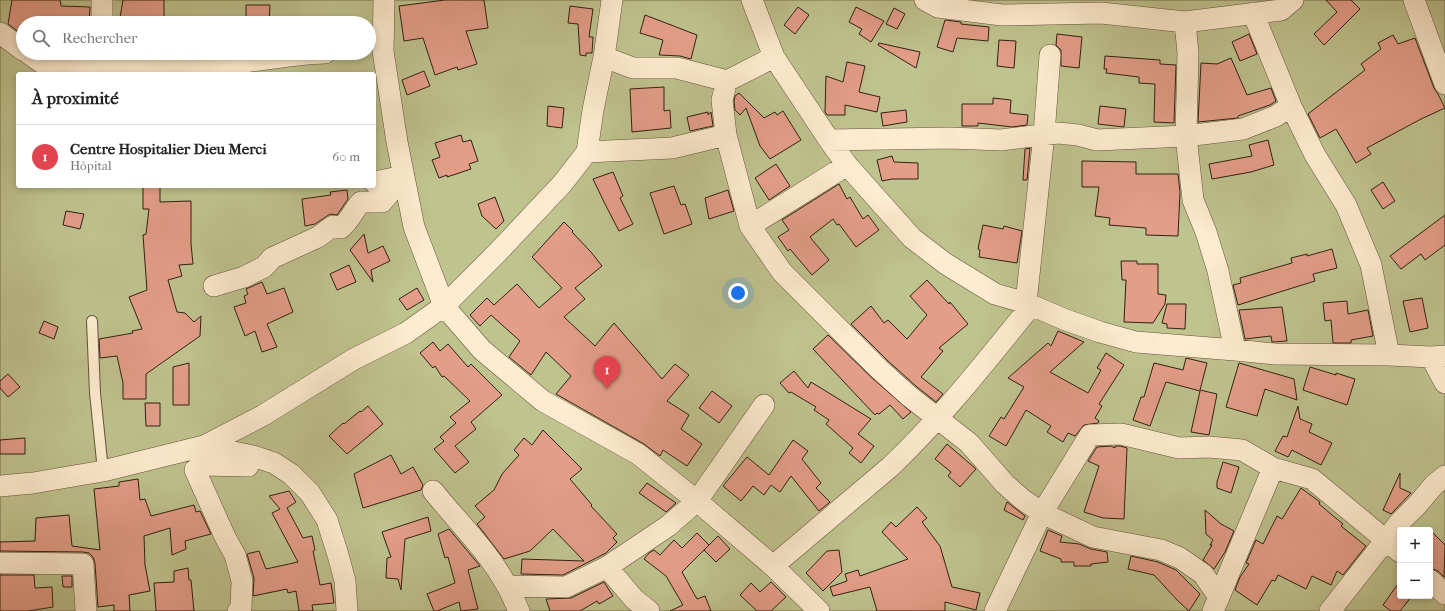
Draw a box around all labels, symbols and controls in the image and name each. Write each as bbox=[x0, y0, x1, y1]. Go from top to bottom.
search box bbox=[16, 16, 376, 60]
icon: search bbox=[30, 27, 52, 49]
text: Rechercher bbox=[62, 29, 137, 47]
text: À proximité bbox=[32, 88, 119, 108]
text: Centre Hospitalier Dieu Merci bbox=[70, 140, 267, 158]
text: 1 bbox=[43, 149, 47, 164]
text: 60 m bbox=[332, 149, 360, 164]
text: Hôpital bbox=[70, 158, 112, 173]
your location bbox=[728, 283, 748, 303]
pin: 1 bbox=[594, 356, 620, 389]
map controls bbox=[1397, 527, 1433, 599]
button: + bbox=[1397, 527, 1433, 563]
button: − bbox=[1397, 563, 1433, 599]

